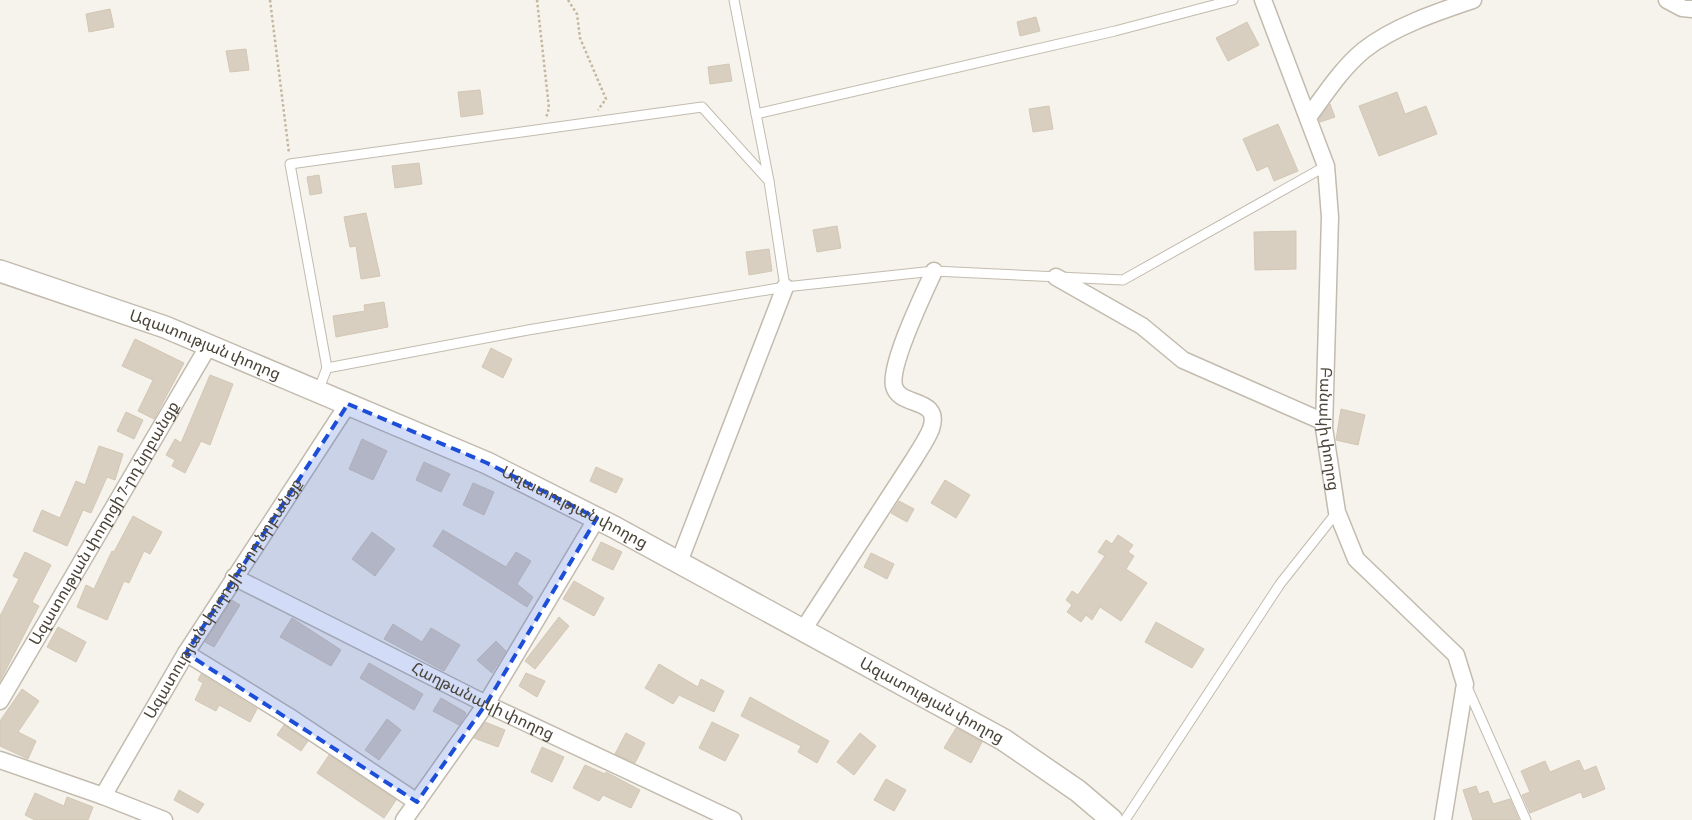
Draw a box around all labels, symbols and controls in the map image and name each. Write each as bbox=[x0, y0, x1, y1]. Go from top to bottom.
street label: Ազատության փողոց bbox=[127, 306, 283, 384]
street label: Բանակի փողոց bbox=[1314, 367, 1343, 492]
street label: Ազատության փողոցի 7-րդ նրբանցք bbox=[25, 398, 183, 649]
street label: Ազատության փողոց bbox=[498, 462, 651, 553]
street label: Ազատության փողոցի 8-րդ նրբանցք bbox=[140, 475, 306, 723]
street label: Ազատության փողոց bbox=[856, 653, 1007, 748]
street label: Հաղթանակի փողոց bbox=[408, 658, 557, 744]

